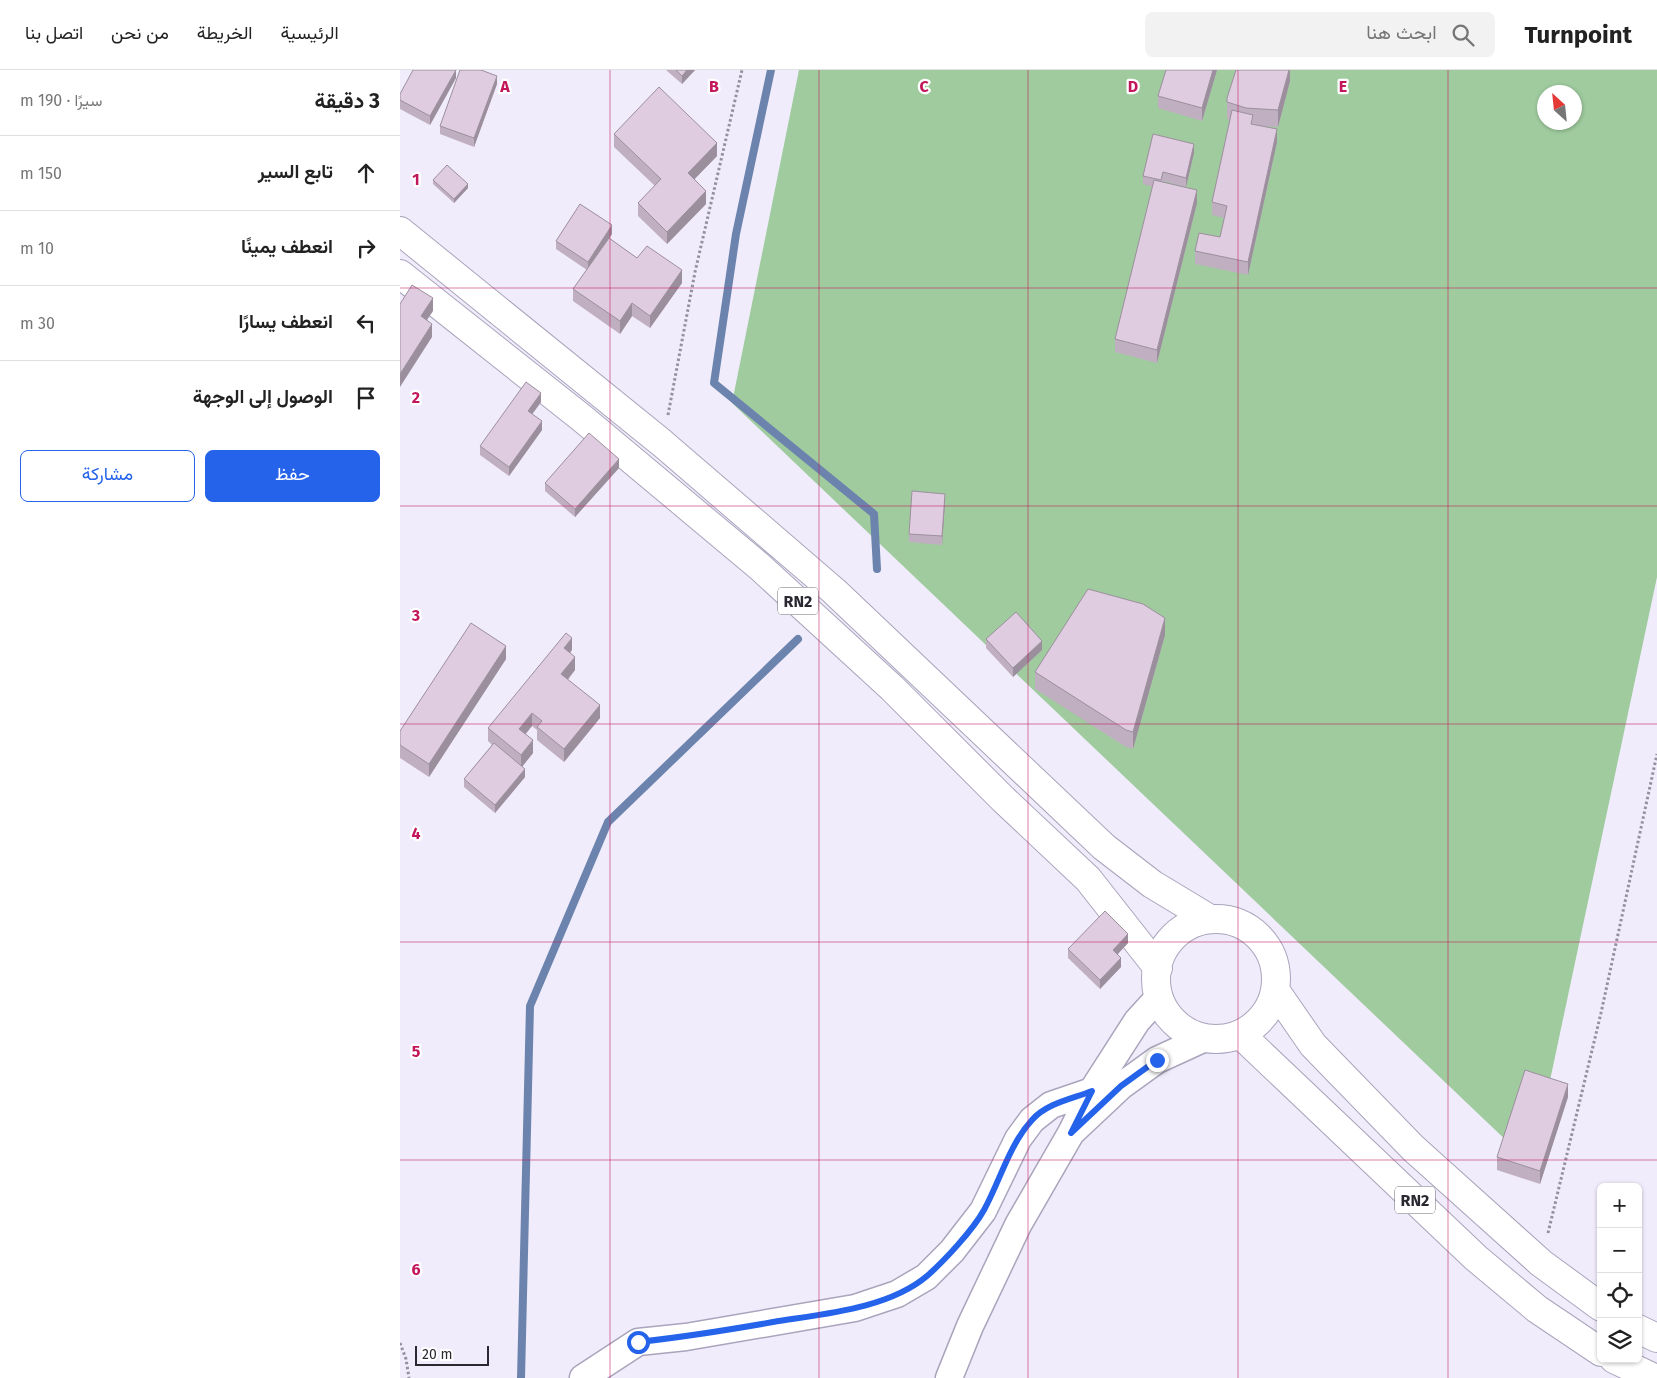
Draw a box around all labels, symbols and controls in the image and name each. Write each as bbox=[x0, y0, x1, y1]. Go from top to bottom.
search box bbox=[1145, 12, 1495, 57]
text: ابحث هنا bbox=[1366, 21, 1437, 44]
icon: search bbox=[1449, 21, 1477, 49]
text: Turnpoint bbox=[1525, 21, 1632, 49]
text: اتصل بنا bbox=[25, 22, 83, 44]
text: من نحن bbox=[111, 22, 169, 44]
text: الخريطة bbox=[197, 22, 253, 44]
text: الرئيسية bbox=[281, 22, 339, 44]
text: A bbox=[499, 77, 510, 96]
text: B bbox=[709, 77, 719, 96]
text: C bbox=[919, 77, 929, 96]
text: D bbox=[1128, 77, 1138, 96]
text: E bbox=[1339, 77, 1347, 96]
north arrow bbox=[1537, 85, 1582, 130]
text: 3 دقيقة bbox=[315, 88, 380, 114]
text: سيرًا · 190 m bbox=[20, 91, 102, 110]
icon: ahead bbox=[352, 159, 380, 187]
text: تابع السير bbox=[258, 160, 333, 183]
text: 150 m bbox=[20, 164, 62, 183]
text: 1 bbox=[412, 170, 420, 189]
icon: right bbox=[352, 234, 380, 262]
text: انعطف يمينًا bbox=[241, 235, 333, 258]
text: 10 m bbox=[20, 239, 54, 258]
icon: left bbox=[352, 309, 380, 337]
text: انعطف يسارًا bbox=[239, 310, 333, 333]
text: 30 m bbox=[20, 314, 55, 333]
icon: arrive bbox=[352, 384, 380, 412]
text: الوصول إلى الوجهة bbox=[193, 385, 333, 408]
text: 2 bbox=[412, 388, 420, 407]
button: مشاركة bbox=[20, 450, 195, 502]
button: حفظ bbox=[205, 450, 380, 502]
road number: RN2 bbox=[778, 588, 818, 614]
text: 3 bbox=[411, 606, 420, 625]
text: 4 bbox=[411, 824, 421, 843]
text: 5 bbox=[412, 1042, 421, 1061]
route end bbox=[1146, 1049, 1169, 1072]
map controls bbox=[1597, 1183, 1642, 1363]
button: + bbox=[1597, 1183, 1642, 1228]
road number: RN2 bbox=[1395, 1186, 1435, 1214]
button: − bbox=[1597, 1228, 1642, 1273]
text: 6 bbox=[411, 1260, 421, 1279]
button: locate bbox=[1597, 1273, 1642, 1318]
button: layers bbox=[1597, 1318, 1642, 1363]
route start bbox=[627, 1331, 650, 1354]
scale bar bbox=[415, 1343, 489, 1366]
text: 20 m bbox=[422, 1346, 452, 1363]

